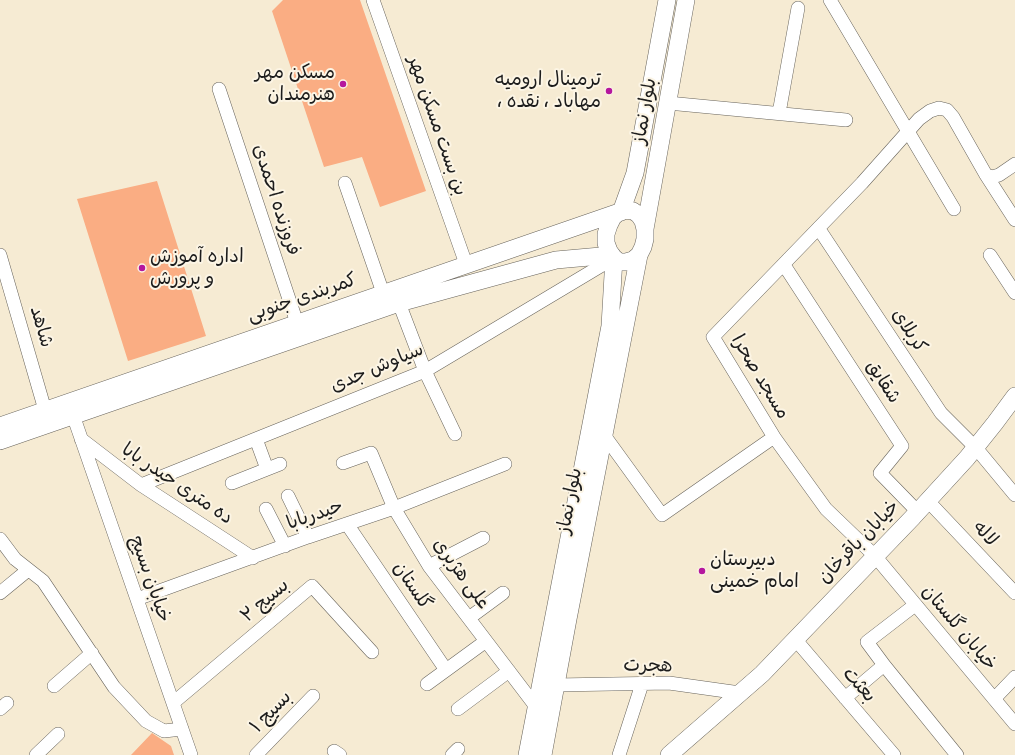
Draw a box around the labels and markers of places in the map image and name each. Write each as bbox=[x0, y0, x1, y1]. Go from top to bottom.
place label: مسکن مهر هنرمندان bbox=[255, 62, 335, 106]
place label: ترمینال ارومیه ، مهاباد ، نقده bbox=[494, 69, 601, 113]
marker: مسکن مهر هنرمندان bbox=[338, 79, 348, 89]
marker: ترمینال ارومیه ، مهاباد ، نقده bbox=[604, 86, 614, 96]
place label: اداره آموزش و پرورش bbox=[150, 246, 244, 290]
marker: اداره آموزش و پرورش bbox=[137, 263, 147, 273]
place label: دبیرستان امام خمینی bbox=[710, 549, 799, 593]
marker: دبیرستان امام خمینی bbox=[697, 566, 707, 576]

